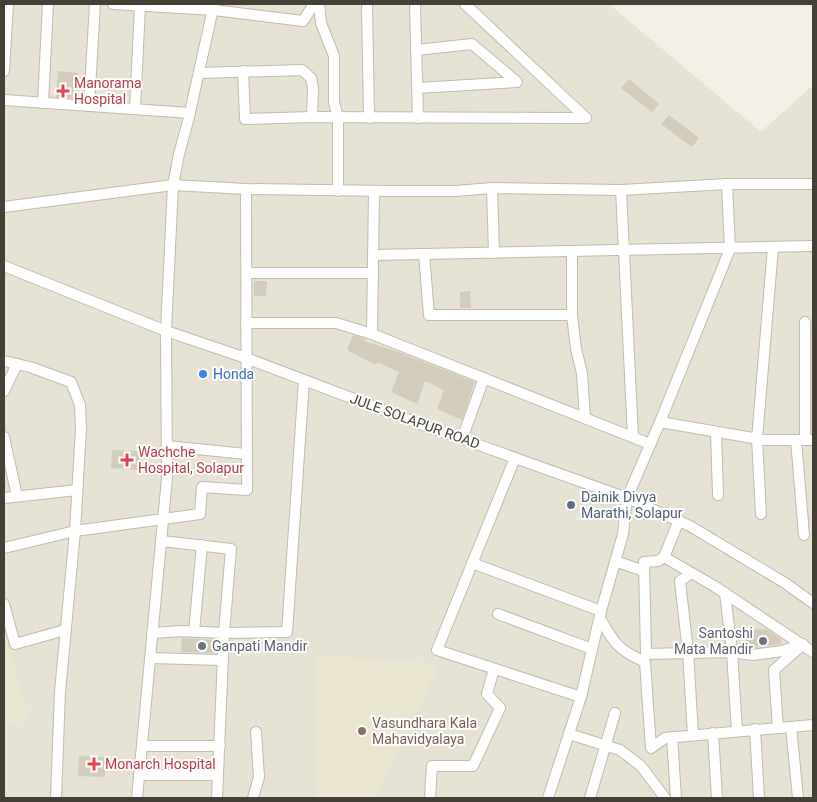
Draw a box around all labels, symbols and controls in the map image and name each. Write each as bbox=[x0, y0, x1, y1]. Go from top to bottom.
place label: Manorama Hospital bbox=[74, 75, 142, 107]
marker: Manorama Hospital bbox=[56, 84, 70, 98]
place label: Honda bbox=[213, 366, 254, 382]
marker: Honda bbox=[197, 368, 209, 380]
street label: JULE SOLAPUR ROAD bbox=[348, 390, 482, 452]
place label: Wachche Hospital, Solapur bbox=[138, 444, 244, 476]
marker: Wachche Hospital, Solapur bbox=[120, 453, 134, 467]
place label: Dainik Divya Marathi, Solapur bbox=[581, 489, 683, 521]
marker: Dainik Divya Marathi, Solapur bbox=[565, 499, 577, 511]
place label: Santoshi Mata Mandir bbox=[674, 625, 753, 657]
marker: Santoshi Mata Mandir bbox=[757, 635, 769, 647]
place label: Ganpati Mandir bbox=[212, 638, 308, 654]
marker: Ganpati Mandir bbox=[196, 640, 208, 652]
place label: Vasundhara Kala Mahavidyalaya bbox=[372, 715, 477, 747]
marker: Vasundhara Kala Mahavidyalaya bbox=[356, 725, 368, 737]
place label: Monarch Hospital bbox=[105, 756, 216, 772]
marker: Monarch Hospital bbox=[87, 757, 101, 771]

